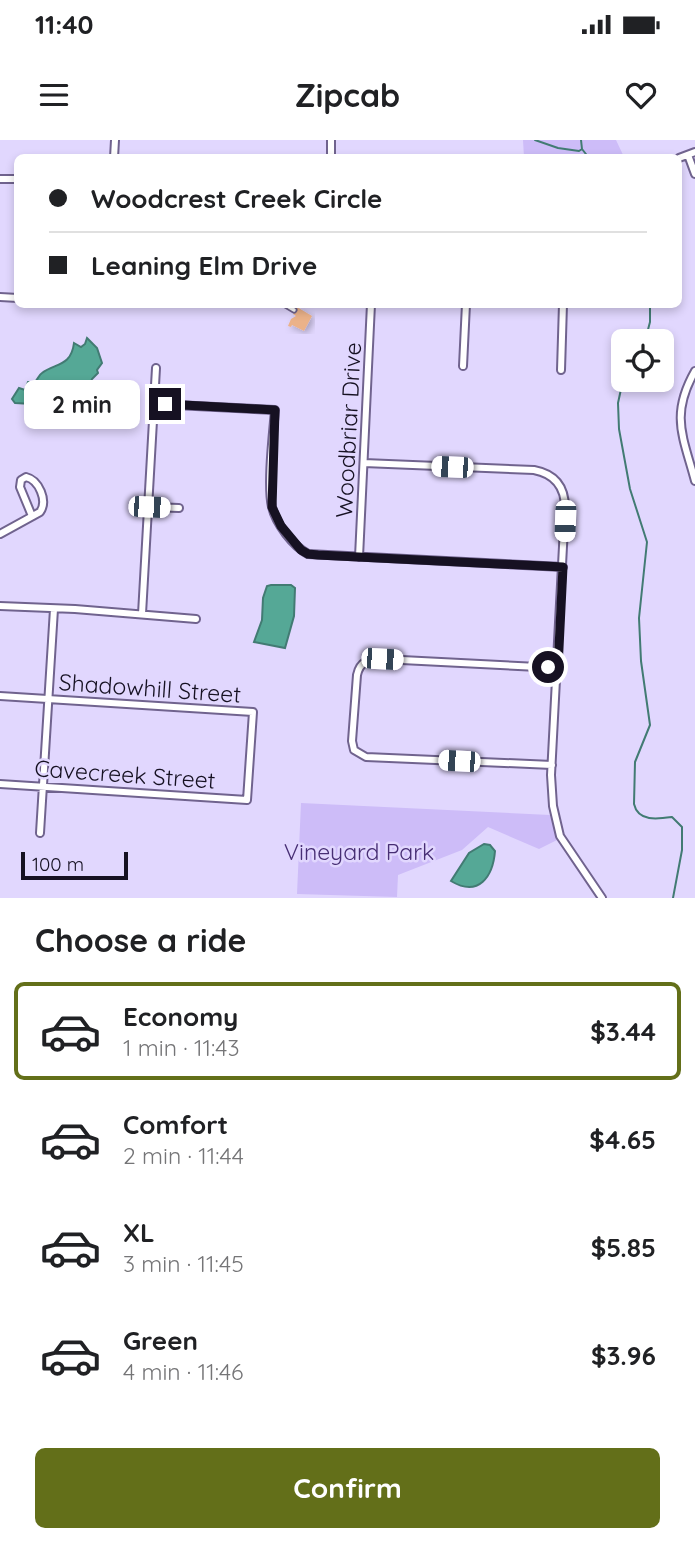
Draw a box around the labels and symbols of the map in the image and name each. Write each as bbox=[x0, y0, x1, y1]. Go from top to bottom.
street label: Woodbriar Drive bbox=[329, 341, 367, 519]
callout: 2 min bbox=[25, 380, 140, 428]
route end bbox=[149, 388, 181, 420]
car bbox=[431, 456, 474, 478]
car bbox=[128, 496, 171, 518]
car bbox=[554, 500, 577, 542]
car bbox=[361, 647, 404, 671]
route start bbox=[532, 651, 564, 683]
street label: Shadowhill Street bbox=[58, 667, 242, 709]
car bbox=[438, 749, 481, 773]
street label: Cavecreek Street bbox=[33, 753, 217, 795]
park label: Vineyard Park bbox=[284, 837, 434, 866]
scale bar bbox=[21, 849, 128, 881]

